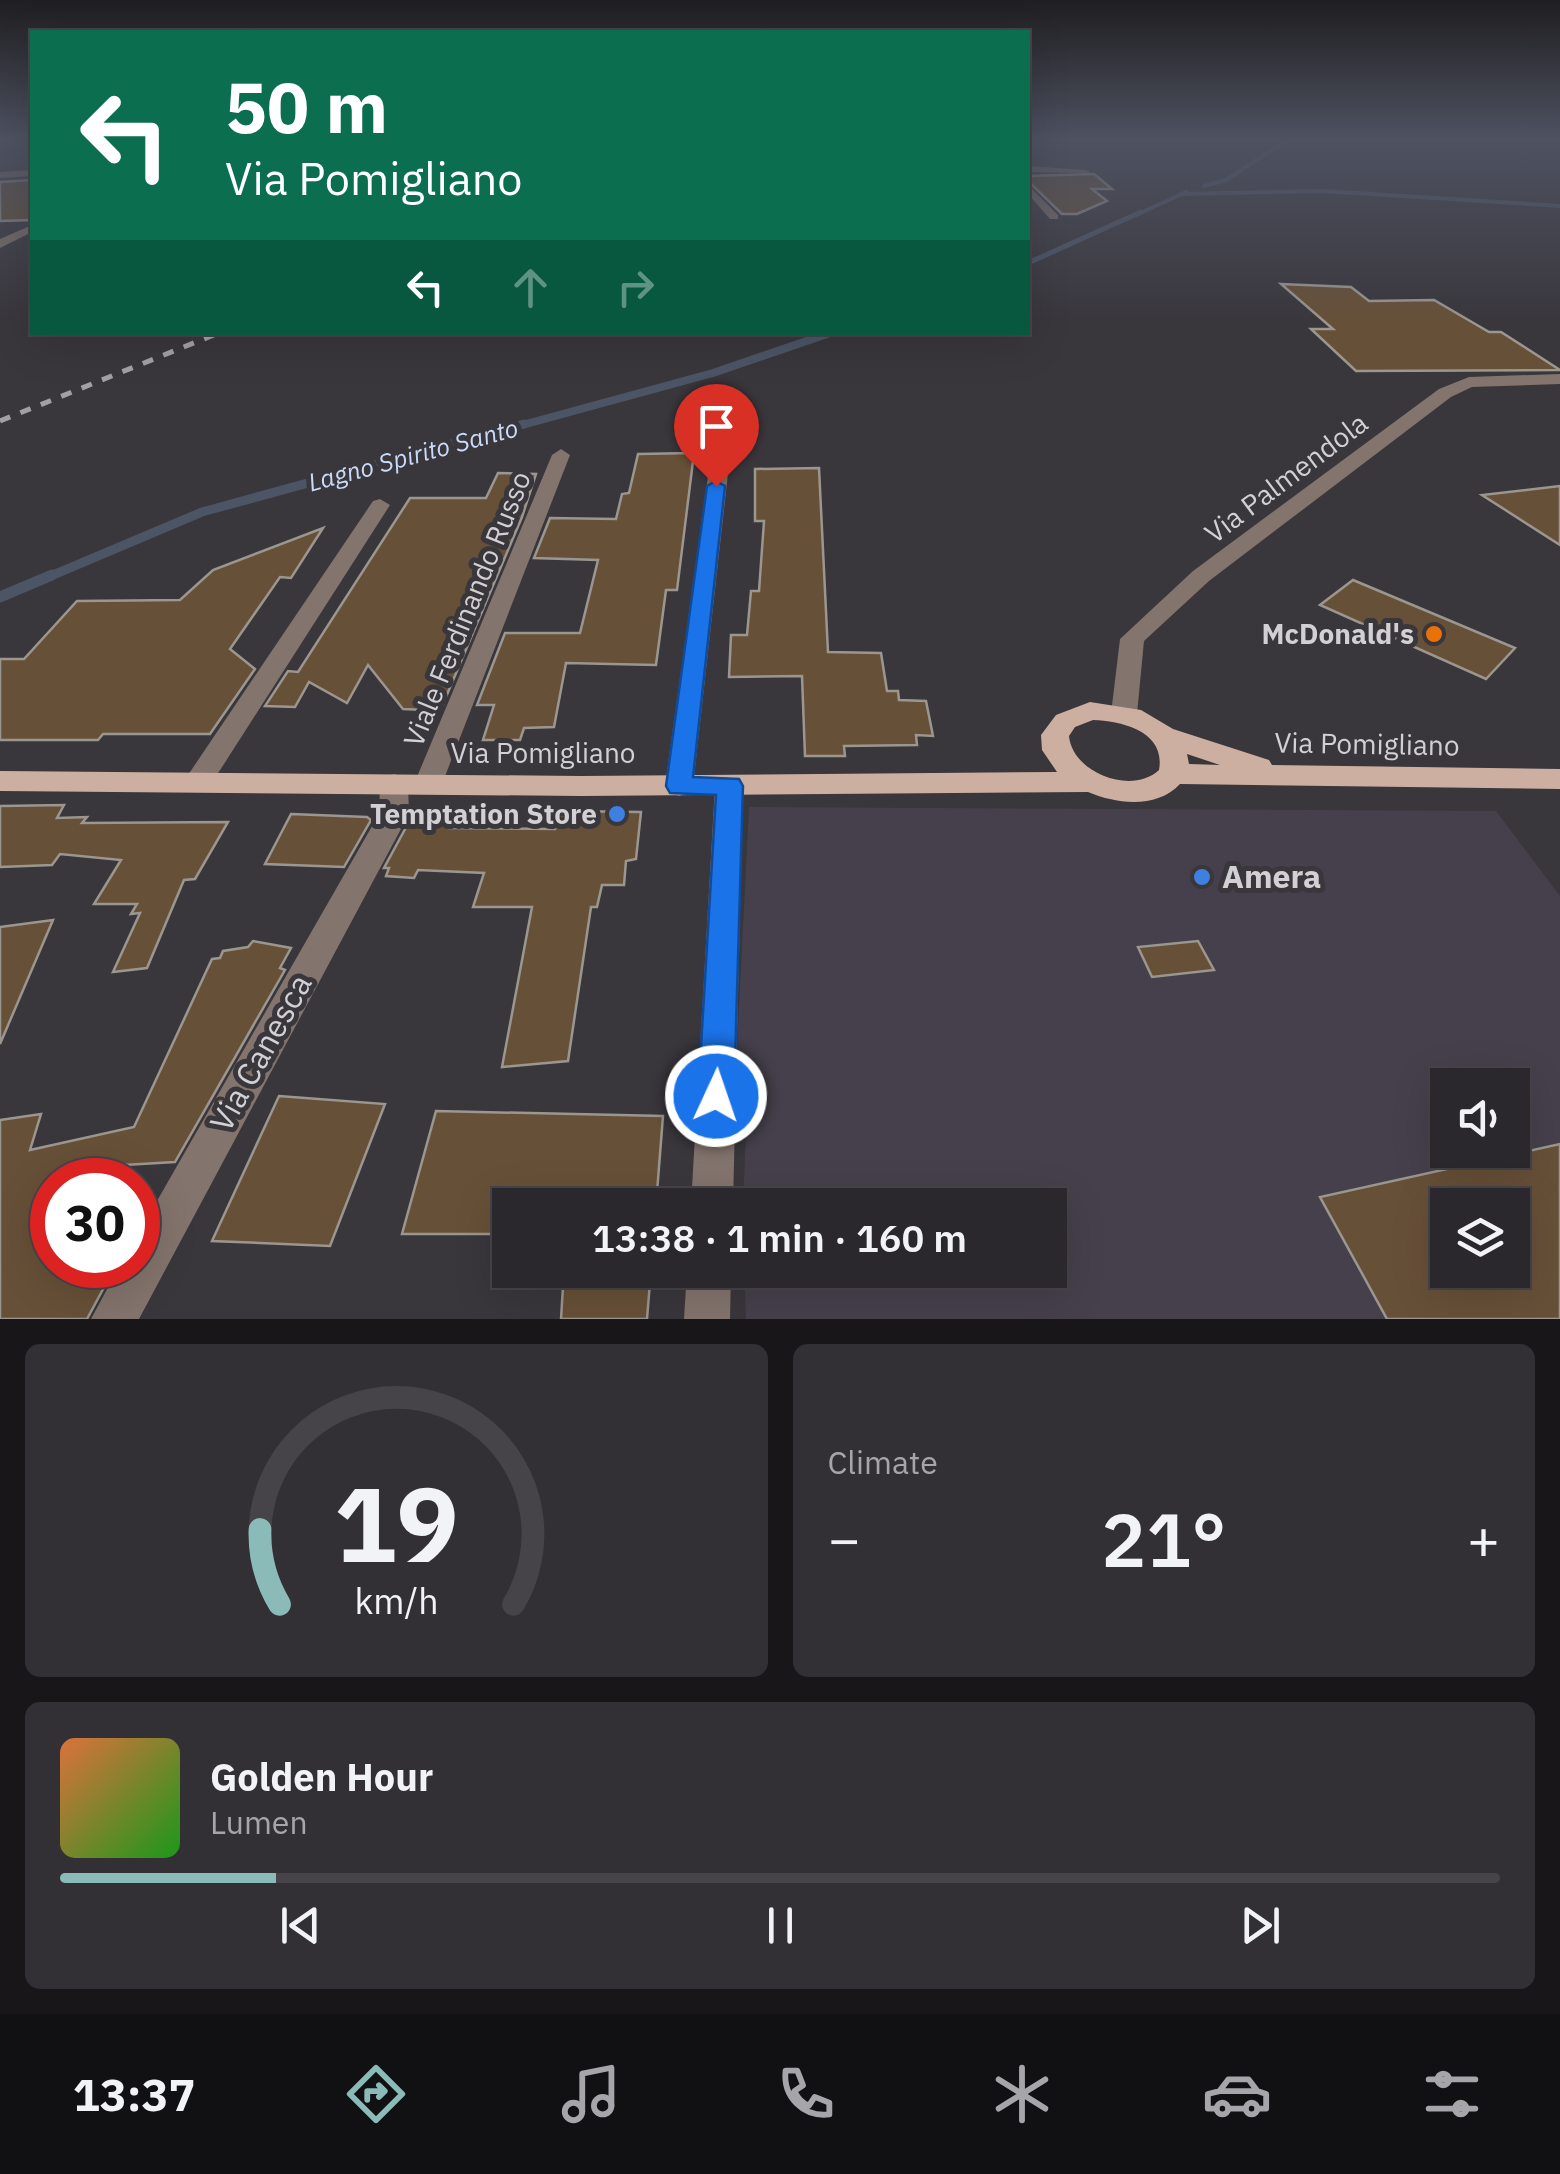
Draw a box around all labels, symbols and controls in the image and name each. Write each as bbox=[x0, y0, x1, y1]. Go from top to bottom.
text: 50 m bbox=[225, 61, 388, 152]
icon: left bbox=[60, 70, 190, 200]
text: Via Pomigliano bbox=[225, 149, 522, 207]
icon: left bbox=[398, 260, 453, 315]
icon: ahead bbox=[503, 260, 558, 315]
icon: right bbox=[608, 260, 663, 315]
pin bbox=[674, 384, 759, 487]
icon: arrive bbox=[689, 399, 744, 454]
street label: Via Palmendola bbox=[1197, 404, 1375, 551]
water label: Lagno Spirito Santo bbox=[304, 411, 521, 498]
street label: Viale Ferdinando Russo bbox=[394, 466, 539, 752]
place label: McDonald's bbox=[1262, 615, 1414, 652]
marker: McDonald's bbox=[1423, 623, 1445, 645]
street label: Via Pomigliano bbox=[1274, 723, 1460, 764]
street label: Via Pomigliano bbox=[450, 734, 636, 771]
place label: Temptation Store bbox=[370, 795, 597, 832]
marker: Temptation Store bbox=[606, 803, 628, 825]
place label: Amera bbox=[1222, 855, 1321, 897]
marker: Amera bbox=[1191, 866, 1213, 888]
street label: Via Canesca bbox=[200, 966, 321, 1139]
position arrow bbox=[664, 1044, 768, 1148]
map controls bbox=[1430, 1068, 1530, 1288]
button: sound bbox=[1430, 1068, 1530, 1168]
speed limit sign: 30 bbox=[30, 1158, 160, 1288]
button: layers bbox=[1430, 1188, 1530, 1288]
text: 13:38 · 1 min · 160 m bbox=[592, 1213, 967, 1262]
text: Climate bbox=[828, 1441, 938, 1483]
text: 19 bbox=[334, 1455, 459, 1591]
text: 21° bbox=[1101, 1490, 1226, 1588]
text: − bbox=[828, 1503, 861, 1574]
text: + bbox=[1467, 1503, 1500, 1574]
text: km/h bbox=[354, 1577, 438, 1624]
text: Golden Hour bbox=[210, 1752, 433, 1801]
text: Lumen bbox=[210, 1801, 308, 1843]
icon: previous bbox=[273, 1898, 328, 1953]
icon: pause bbox=[753, 1898, 808, 1953]
icon: next bbox=[1233, 1898, 1288, 1953]
icon: directions bbox=[341, 2059, 411, 2129]
icon: music bbox=[556, 2059, 626, 2129]
icon: phone bbox=[771, 2059, 841, 2129]
icon: climate bbox=[987, 2059, 1057, 2129]
icon: car bbox=[1202, 2059, 1272, 2129]
icon: filters bbox=[1417, 2059, 1487, 2129]
text: 13:37 bbox=[73, 2065, 196, 2123]

